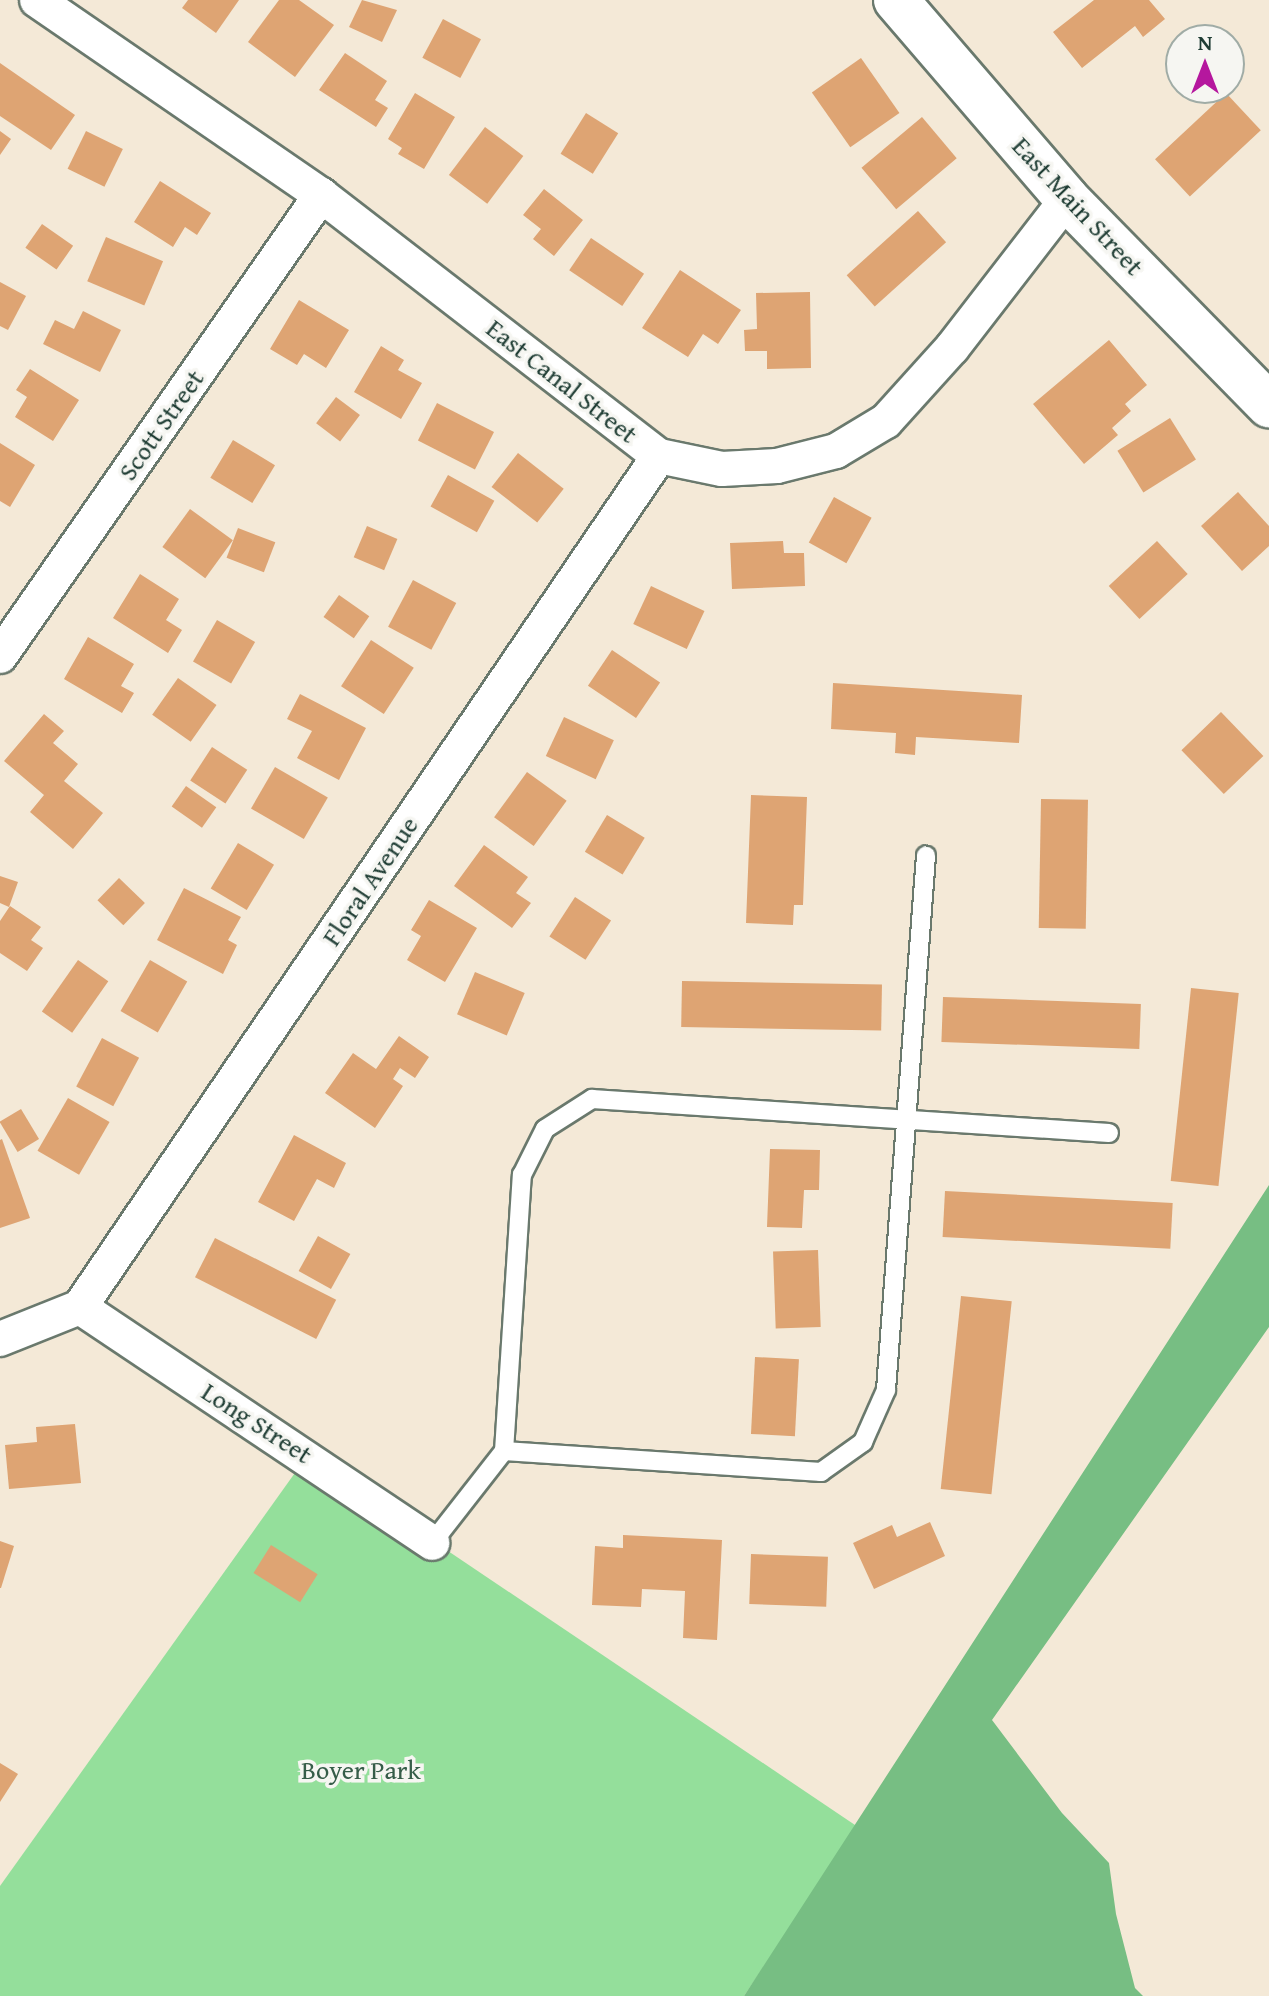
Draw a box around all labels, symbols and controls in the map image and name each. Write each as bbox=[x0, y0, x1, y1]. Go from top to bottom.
north arrow bbox=[1165, 24, 1245, 104]
text: N bbox=[1198, 26, 1212, 58]
street label: East Main Street bbox=[1006, 130, 1150, 282]
street label: East Canal Street bbox=[480, 312, 644, 450]
street label: Scott Street bbox=[112, 364, 210, 486]
street label: Floral Avenue bbox=[315, 811, 425, 951]
street label: Long Street bbox=[196, 1376, 318, 1470]
park label: Boyer Park bbox=[301, 1754, 421, 1786]

